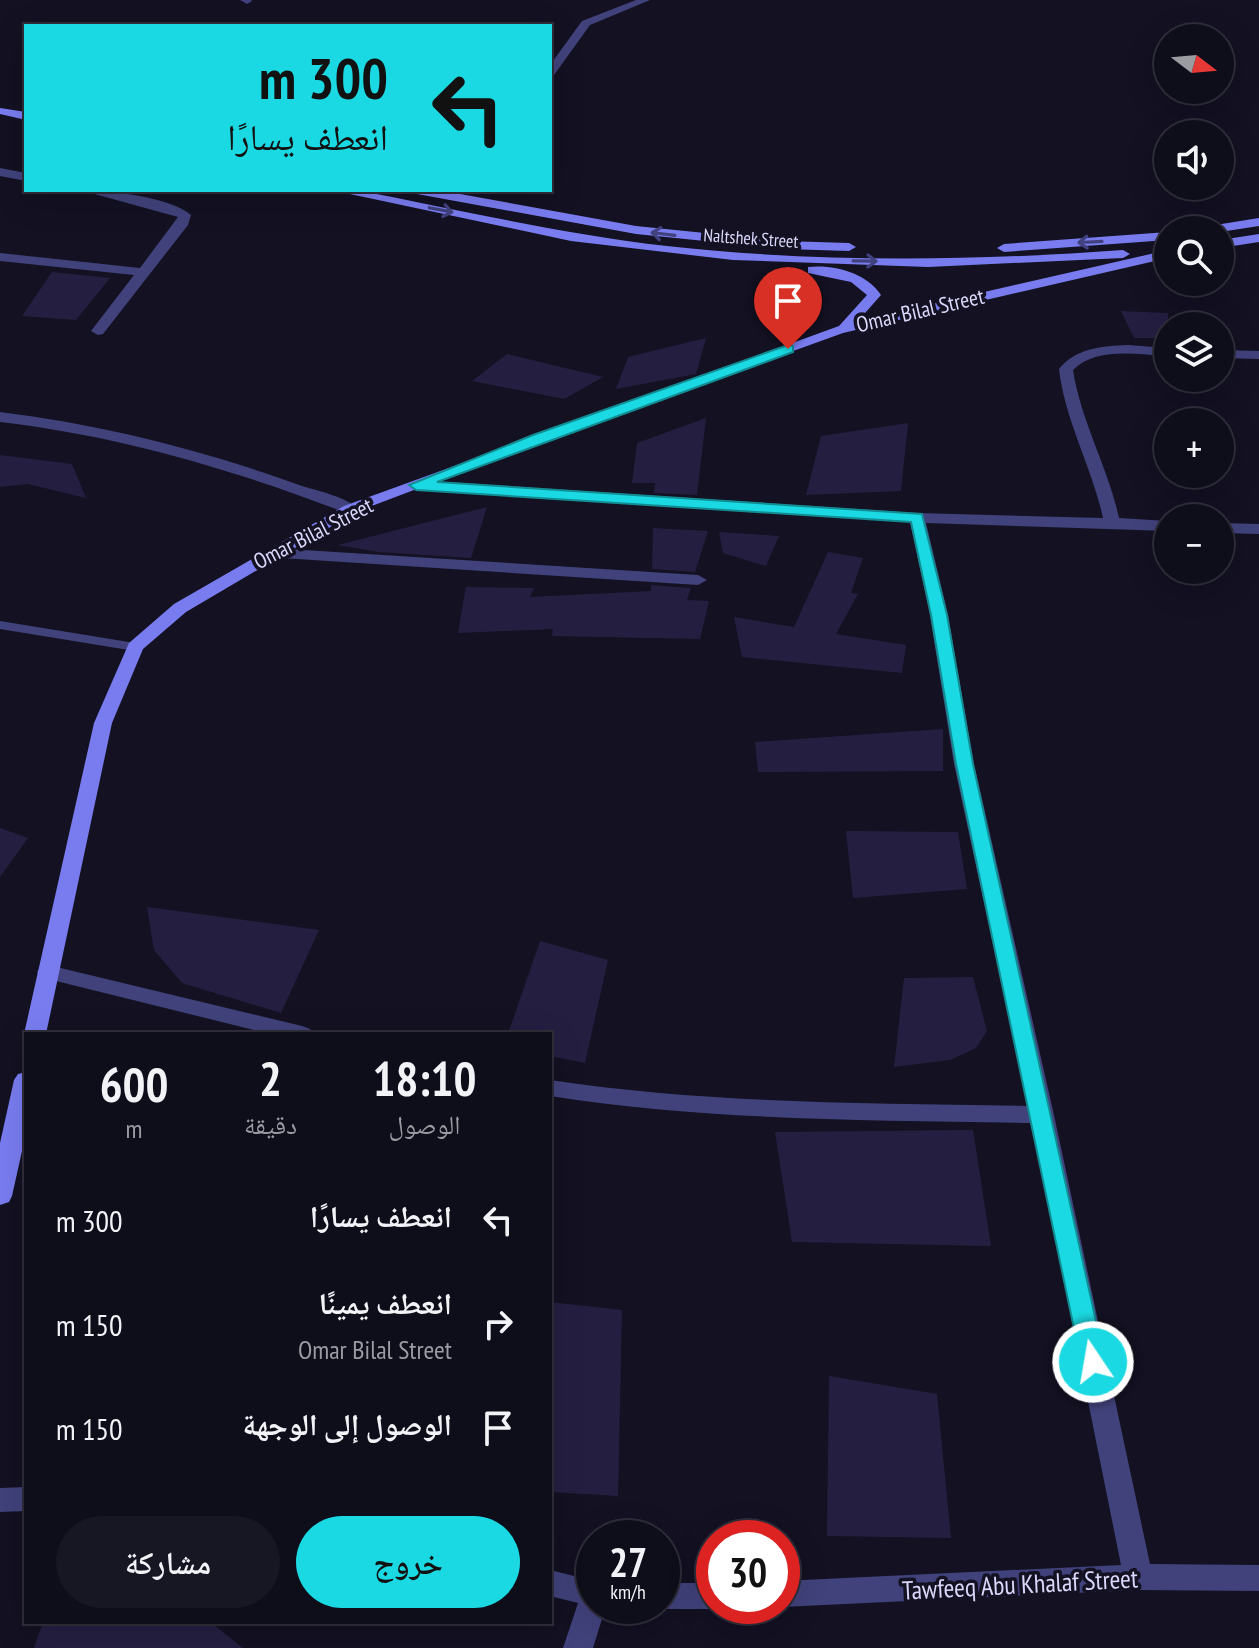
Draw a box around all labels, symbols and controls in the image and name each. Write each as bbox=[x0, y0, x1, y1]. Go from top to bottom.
north arrow bbox=[1154, 24, 1234, 104]
map controls bbox=[1154, 24, 1234, 584]
text: 300 m bbox=[259, 42, 388, 114]
icon: left bbox=[416, 56, 520, 160]
text: انعطف يسارًا bbox=[227, 113, 388, 160]
button: sound bbox=[1154, 120, 1234, 200]
one-way arrow bbox=[428, 203, 453, 218]
button: search bbox=[1154, 216, 1234, 296]
street label: Naltshek Street bbox=[703, 223, 799, 253]
one-way arrow bbox=[651, 226, 676, 241]
one-way arrow bbox=[1077, 235, 1104, 250]
one-way arrow bbox=[851, 253, 878, 269]
pin bbox=[754, 267, 822, 349]
icon: arrive bbox=[766, 279, 810, 323]
street label: Omar Bilal Street bbox=[853, 282, 987, 338]
button: layers bbox=[1154, 312, 1234, 392]
button: + bbox=[1154, 408, 1234, 488]
street label: Omar Bilal Street bbox=[249, 491, 377, 575]
button: − bbox=[1154, 504, 1234, 584]
text: 2 bbox=[259, 1047, 282, 1109]
text: 18:10 bbox=[373, 1047, 476, 1109]
text: 600 bbox=[100, 1053, 168, 1115]
text: دقيقة bbox=[244, 1108, 297, 1141]
text: الوصول bbox=[389, 1108, 460, 1141]
text: m bbox=[126, 1112, 143, 1145]
text: انعطف يسارًا bbox=[310, 1196, 452, 1235]
icon: left bbox=[476, 1198, 520, 1242]
text: 300 m bbox=[56, 1201, 122, 1240]
text: انعطف يمينًا bbox=[319, 1283, 452, 1322]
icon: right bbox=[476, 1302, 520, 1346]
text: 150 m bbox=[56, 1305, 122, 1344]
position arrow bbox=[1051, 1320, 1135, 1404]
text: Omar Bilal Street bbox=[298, 1333, 452, 1366]
text: الوصول إلى الوجهة bbox=[242, 1404, 452, 1443]
icon: arrive bbox=[476, 1406, 520, 1450]
text: 150 m bbox=[56, 1409, 122, 1448]
button: مشاركة bbox=[56, 1516, 280, 1608]
button: خروج bbox=[296, 1516, 520, 1608]
speed limit sign: 30 bbox=[696, 1520, 800, 1624]
text: 27 bbox=[609, 1536, 647, 1588]
street label: Tawfeeq Abu Khalaf Street bbox=[901, 1561, 1139, 1607]
text: km/h bbox=[610, 1579, 646, 1605]

